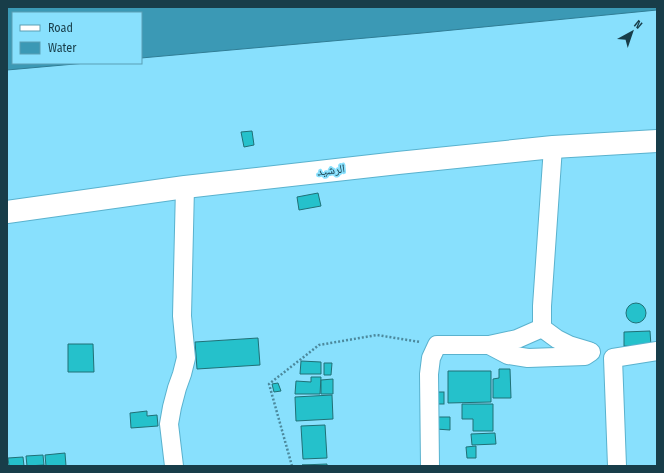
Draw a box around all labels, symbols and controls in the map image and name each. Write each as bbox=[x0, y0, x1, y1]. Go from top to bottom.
legend bbox=[12, 12, 142, 64]
north arrow bbox=[612, 12, 652, 52]
text: N bbox=[631, 18, 645, 32]
text: Road bbox=[48, 21, 73, 35]
text: Water bbox=[48, 41, 77, 55]
street label: الرشيد bbox=[316, 161, 346, 179]

